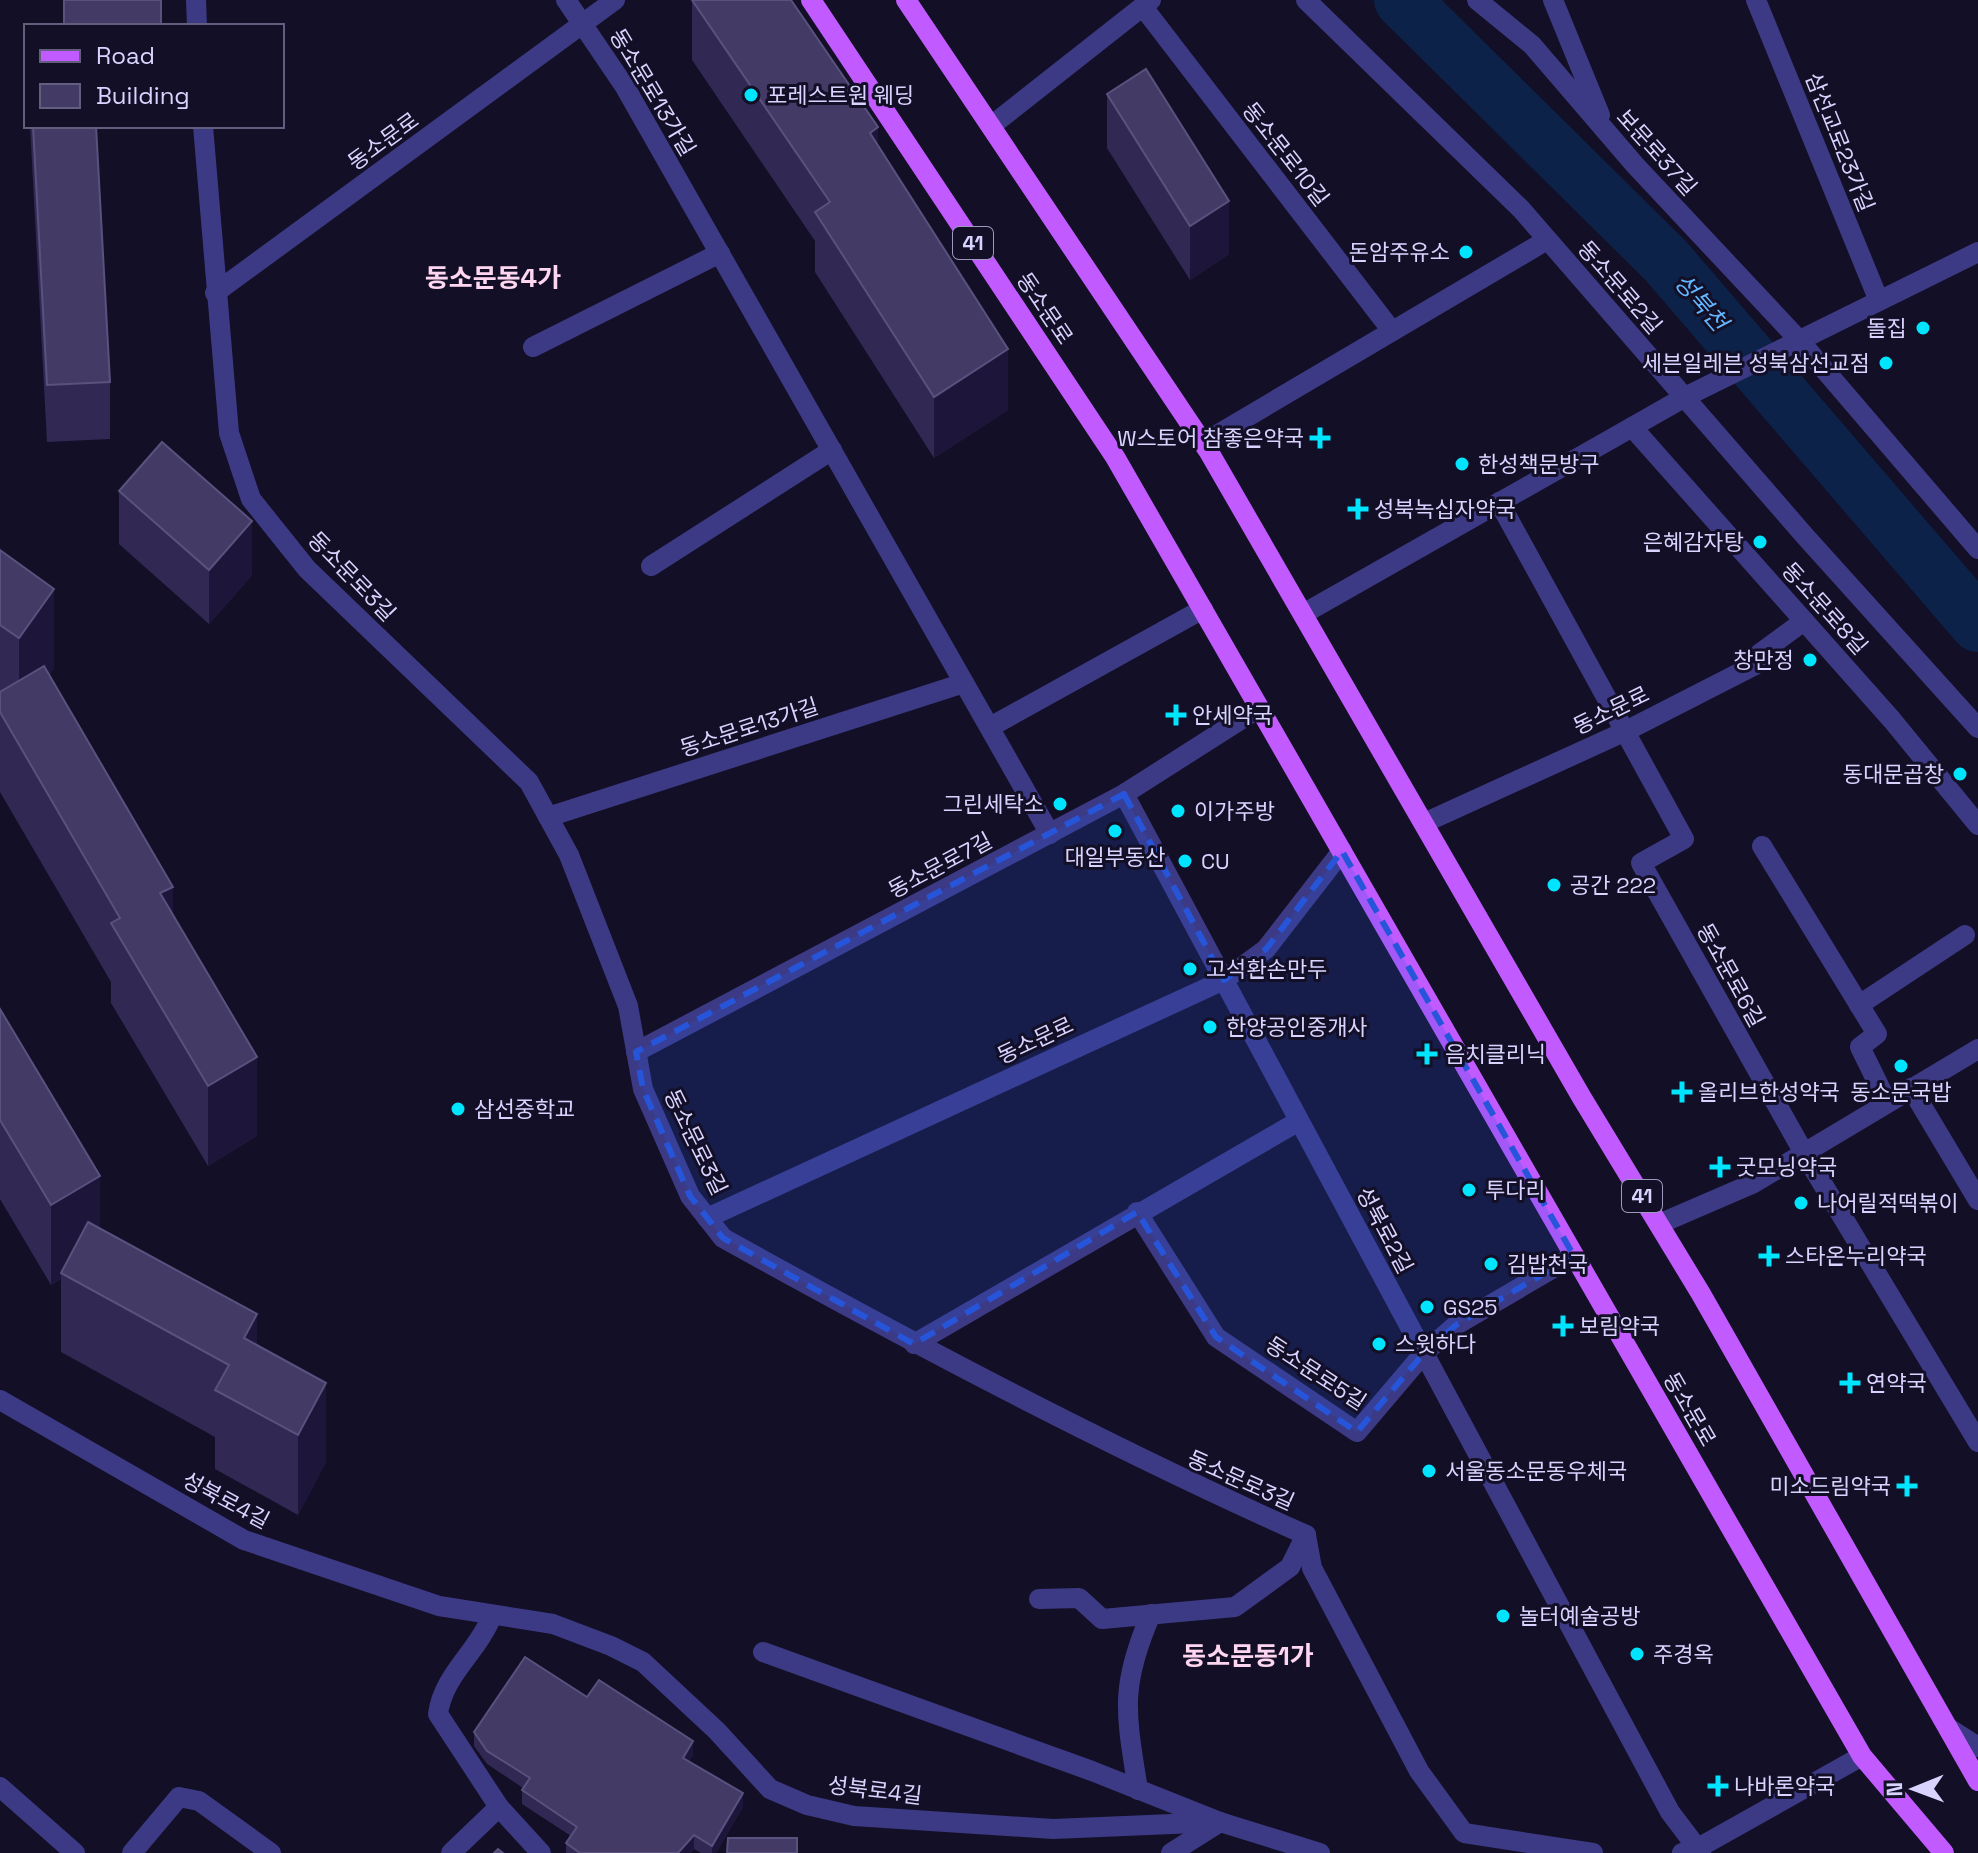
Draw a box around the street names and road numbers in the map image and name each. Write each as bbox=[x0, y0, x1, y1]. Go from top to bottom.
street label: 동소문로13가길 bbox=[604, 23, 702, 161]
street label: 삼선교로23가길 bbox=[1799, 68, 1881, 216]
street label: 동소문로10길 bbox=[1237, 96, 1335, 212]
street label: 보문로37길 bbox=[1611, 103, 1703, 201]
street label: 동소문로 bbox=[342, 106, 424, 176]
road number: 41 bbox=[953, 227, 993, 259]
street label: 동소문로2길 bbox=[1572, 235, 1668, 339]
street label: 동소문로 bbox=[1011, 267, 1079, 349]
street label: 동소문로3길 bbox=[302, 525, 402, 627]
street label: 동소문로8길 bbox=[1776, 556, 1874, 660]
street label: 동소문로 bbox=[1568, 680, 1654, 740]
street label: 동소문로13가길 bbox=[676, 691, 822, 763]
street label: 동소문로7길 bbox=[883, 826, 997, 904]
street label: 동소문로6길 bbox=[1691, 918, 1771, 1032]
street label: 동소문로 bbox=[992, 1010, 1078, 1070]
street label: 동소문로3길 bbox=[658, 1084, 734, 1200]
road number: 41 bbox=[1622, 1180, 1662, 1212]
street label: 성북로2길 bbox=[1351, 1182, 1419, 1278]
street label: 동소문로5길 bbox=[1260, 1330, 1372, 1416]
street label: 동소문로 bbox=[1658, 1367, 1722, 1451]
street label: 동소문로3길 bbox=[1183, 1444, 1299, 1516]
street label: 성북로4길 bbox=[178, 1465, 274, 1535]
street label: 성북로4길 bbox=[826, 1770, 924, 1810]

